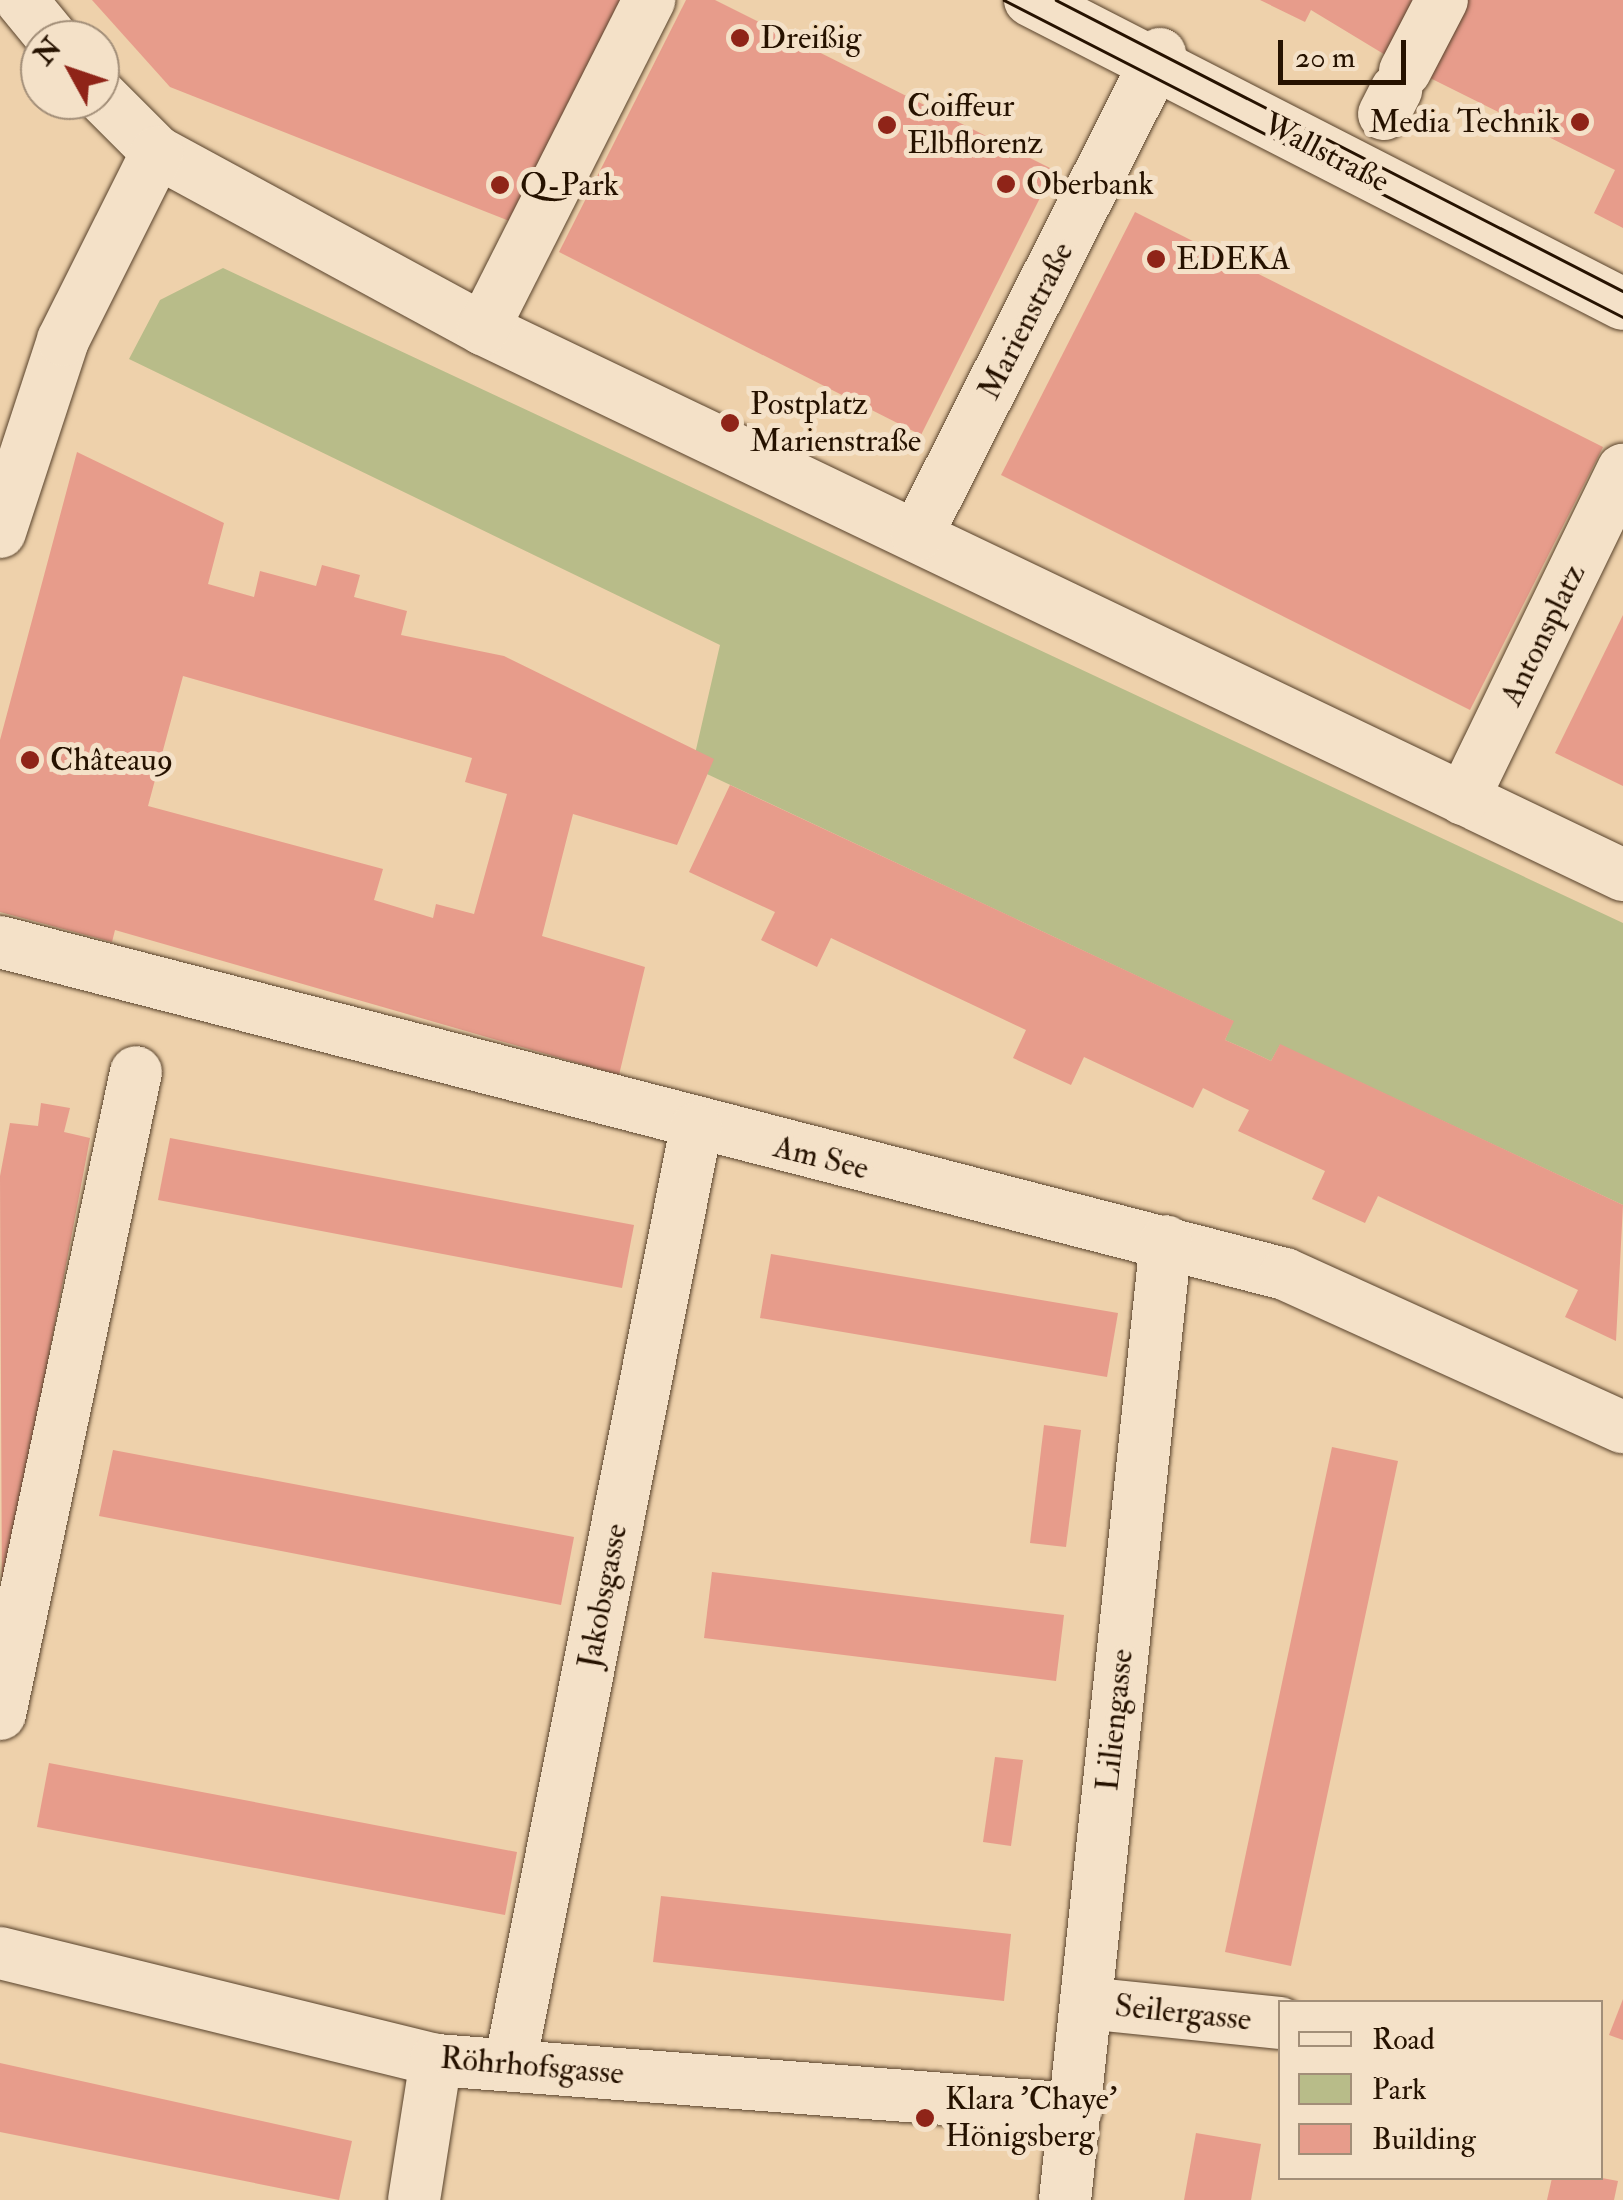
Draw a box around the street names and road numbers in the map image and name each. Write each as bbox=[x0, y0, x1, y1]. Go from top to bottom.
street label: Wallstraße bbox=[1257, 105, 1395, 201]
street label: Marienstraße bbox=[970, 236, 1082, 406]
street label: Antonsplatz bbox=[1492, 558, 1594, 712]
street label: Am See bbox=[770, 1128, 872, 1188]
street label: Jakobsgasse bbox=[570, 1520, 636, 1672]
street label: Liliengasse bbox=[1088, 1647, 1142, 1793]
street label: Seilergasse bbox=[1113, 1987, 1253, 2039]
street label: Röhrhofsgasse bbox=[439, 2039, 625, 2093]

